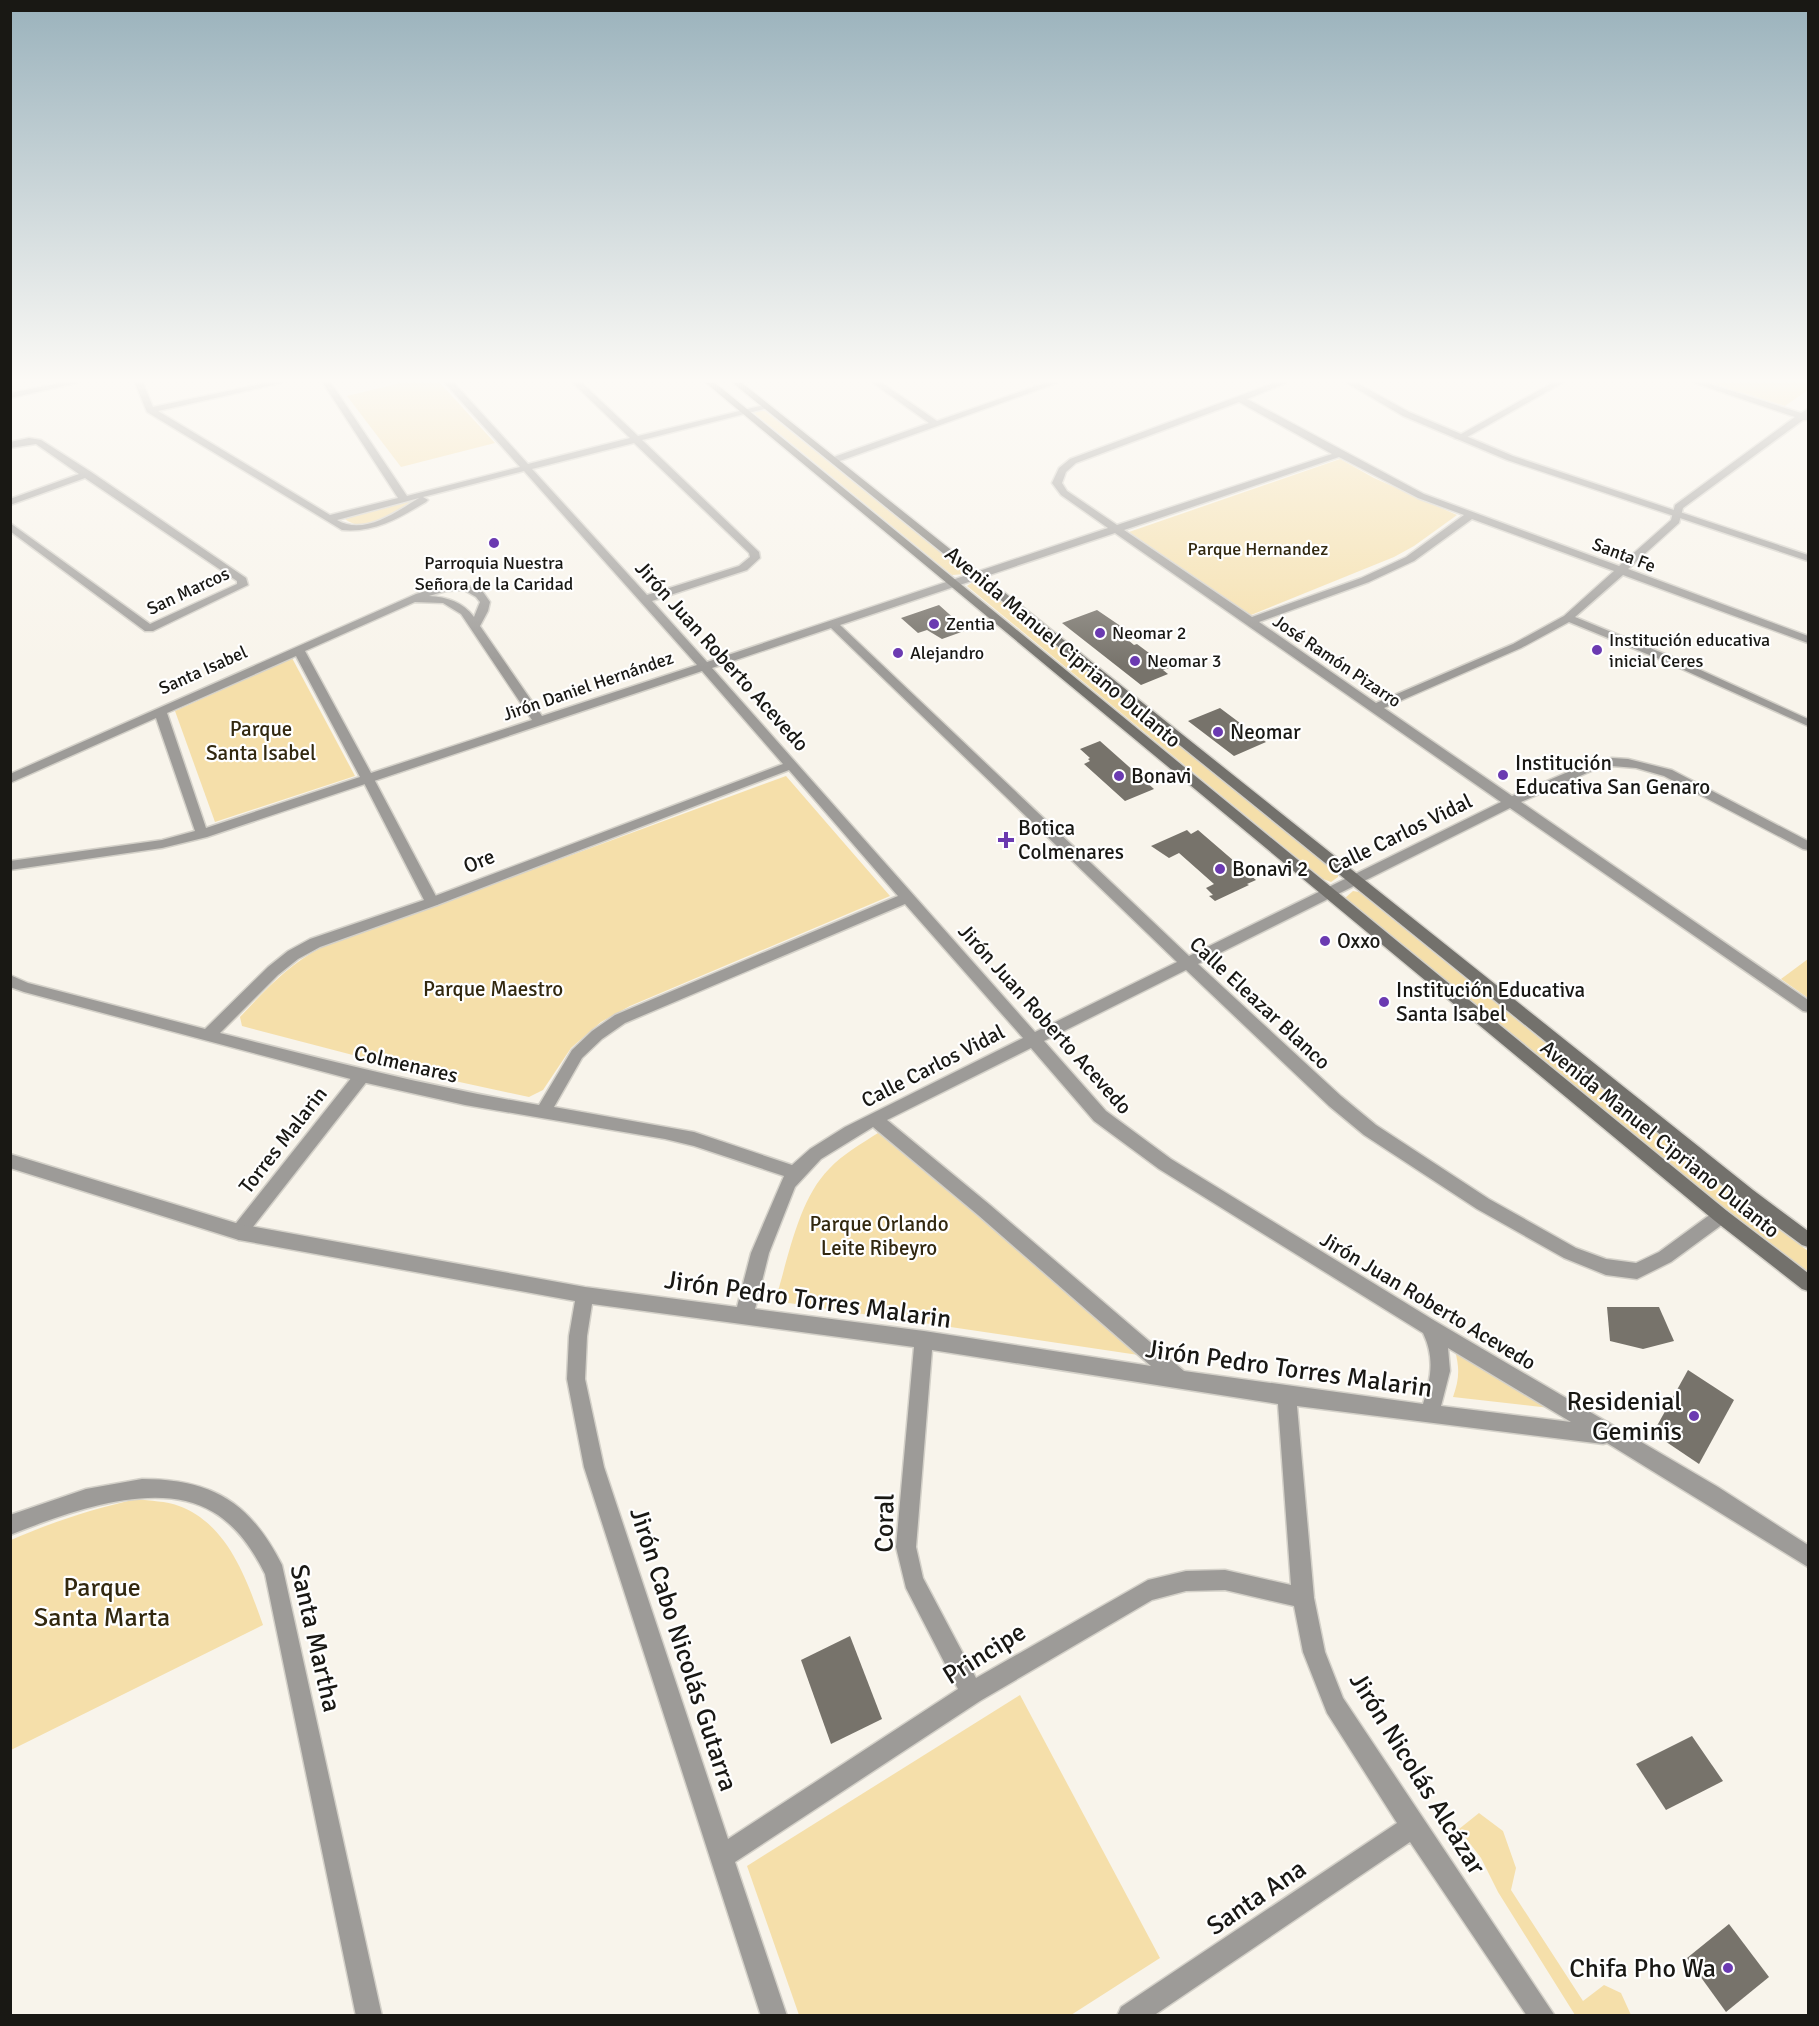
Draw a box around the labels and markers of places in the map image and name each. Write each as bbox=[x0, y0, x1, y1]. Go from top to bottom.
marker: Parroquia Nuestra Señora de la Caridad bbox=[487, 536, 501, 550]
place label: Parroquia Nuestra Señora de la Caridad bbox=[415, 552, 573, 595]
place label: Zentia bbox=[946, 613, 995, 635]
marker: Zentia bbox=[927, 617, 941, 631]
place label: Neomar 2 bbox=[1112, 622, 1186, 644]
marker: Neomar 2 bbox=[1093, 626, 1107, 640]
place label: Institución educativa inicial Ceres bbox=[1609, 629, 1770, 672]
place label: Alejandro bbox=[910, 642, 984, 664]
marker: Institución educativa inicial Ceres bbox=[1590, 643, 1604, 657]
marker: Alejandro bbox=[891, 646, 905, 660]
place label: Neomar 3 bbox=[1147, 650, 1221, 672]
marker: Neomar 3 bbox=[1128, 654, 1142, 668]
place label: Neomar bbox=[1230, 719, 1301, 745]
marker: Neomar bbox=[1211, 725, 1225, 739]
place label: Institución Educativa San Genaro bbox=[1515, 750, 1710, 800]
place label: Bonavi bbox=[1131, 763, 1191, 789]
marker: Institución Educativa San Genaro bbox=[1496, 768, 1510, 782]
marker: Bonavi bbox=[1112, 769, 1126, 783]
place label: Botica Colmenares bbox=[1018, 815, 1124, 865]
marker: Botica Colmenares bbox=[999, 833, 1013, 847]
place label: Bonavi 2 bbox=[1232, 856, 1308, 882]
marker: Bonavi 2 bbox=[1213, 862, 1227, 876]
place label: Oxxo bbox=[1337, 928, 1380, 954]
marker: Oxxo bbox=[1318, 934, 1332, 948]
place label: Institución Educativa Santa Isabel bbox=[1396, 977, 1585, 1027]
marker: Institución Educativa Santa Isabel bbox=[1377, 995, 1391, 1009]
place label: Residenial Geminis bbox=[1566, 1386, 1682, 1448]
marker: Residenial Geminis bbox=[1687, 1409, 1701, 1423]
place label: Chifa Pho Wa bbox=[1569, 1953, 1716, 1985]
marker: Chifa Pho Wa bbox=[1721, 1961, 1735, 1975]

